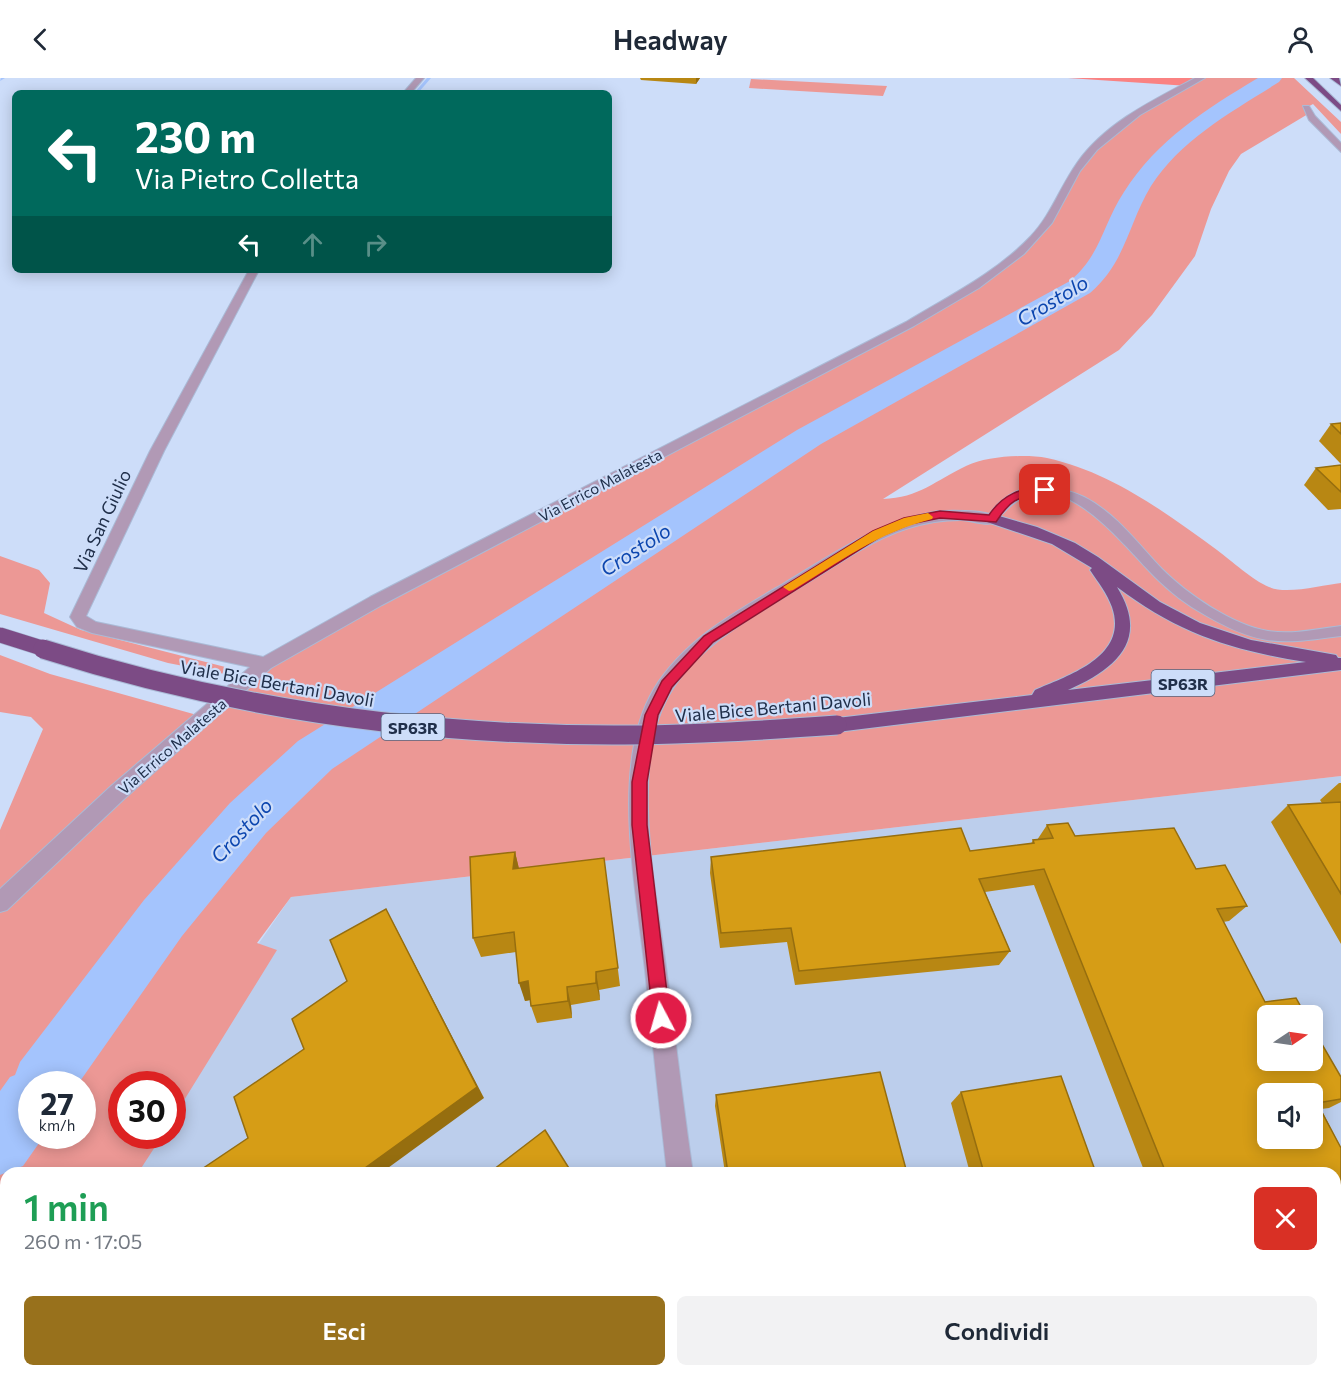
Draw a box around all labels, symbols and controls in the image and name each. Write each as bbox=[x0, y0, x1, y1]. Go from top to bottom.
icon: back bbox=[24, 23, 57, 56]
text: Headway bbox=[613, 23, 728, 56]
icon: person bbox=[1284, 23, 1317, 56]
text: 230 m bbox=[135, 110, 256, 162]
icon: left bbox=[36, 114, 114, 192]
text: Via Pietro Colletta bbox=[135, 162, 359, 195]
icon: left bbox=[233, 228, 266, 261]
icon: ahead bbox=[296, 228, 329, 261]
icon: right bbox=[359, 228, 392, 261]
water label: Crostolo bbox=[1012, 269, 1092, 331]
street label: Via Errico Malatesta bbox=[535, 445, 665, 525]
pin bbox=[1019, 464, 1070, 515]
street label: Via San Giulio bbox=[68, 466, 136, 576]
icon: arrive bbox=[1028, 473, 1061, 506]
water label: Crostolo bbox=[595, 517, 675, 581]
street label: Viale Bice Bertani Davoli bbox=[178, 655, 376, 711]
road number: SP63R bbox=[1152, 670, 1214, 696]
street label: Viale Bice Bertani Davoli bbox=[674, 687, 872, 727]
street label: Via Errico Malatesta bbox=[114, 694, 230, 798]
road number: SP63R bbox=[382, 714, 444, 740]
water label: Crostolo bbox=[205, 793, 277, 867]
position arrow bbox=[629, 986, 693, 1050]
north arrow bbox=[1257, 1005, 1323, 1071]
map controls bbox=[1257, 1005, 1323, 1149]
speed limit sign: 30 bbox=[108, 1071, 186, 1149]
button: sound bbox=[1257, 1083, 1323, 1149]
text: 27 bbox=[40, 1084, 74, 1121]
text: km/h bbox=[39, 1116, 75, 1134]
text: 1 min bbox=[24, 1184, 109, 1228]
button: close bbox=[1254, 1187, 1317, 1250]
text: 260 m · 17:05 bbox=[24, 1229, 142, 1253]
button: Esci bbox=[24, 1296, 665, 1365]
button: Condividi bbox=[677, 1296, 1317, 1365]

